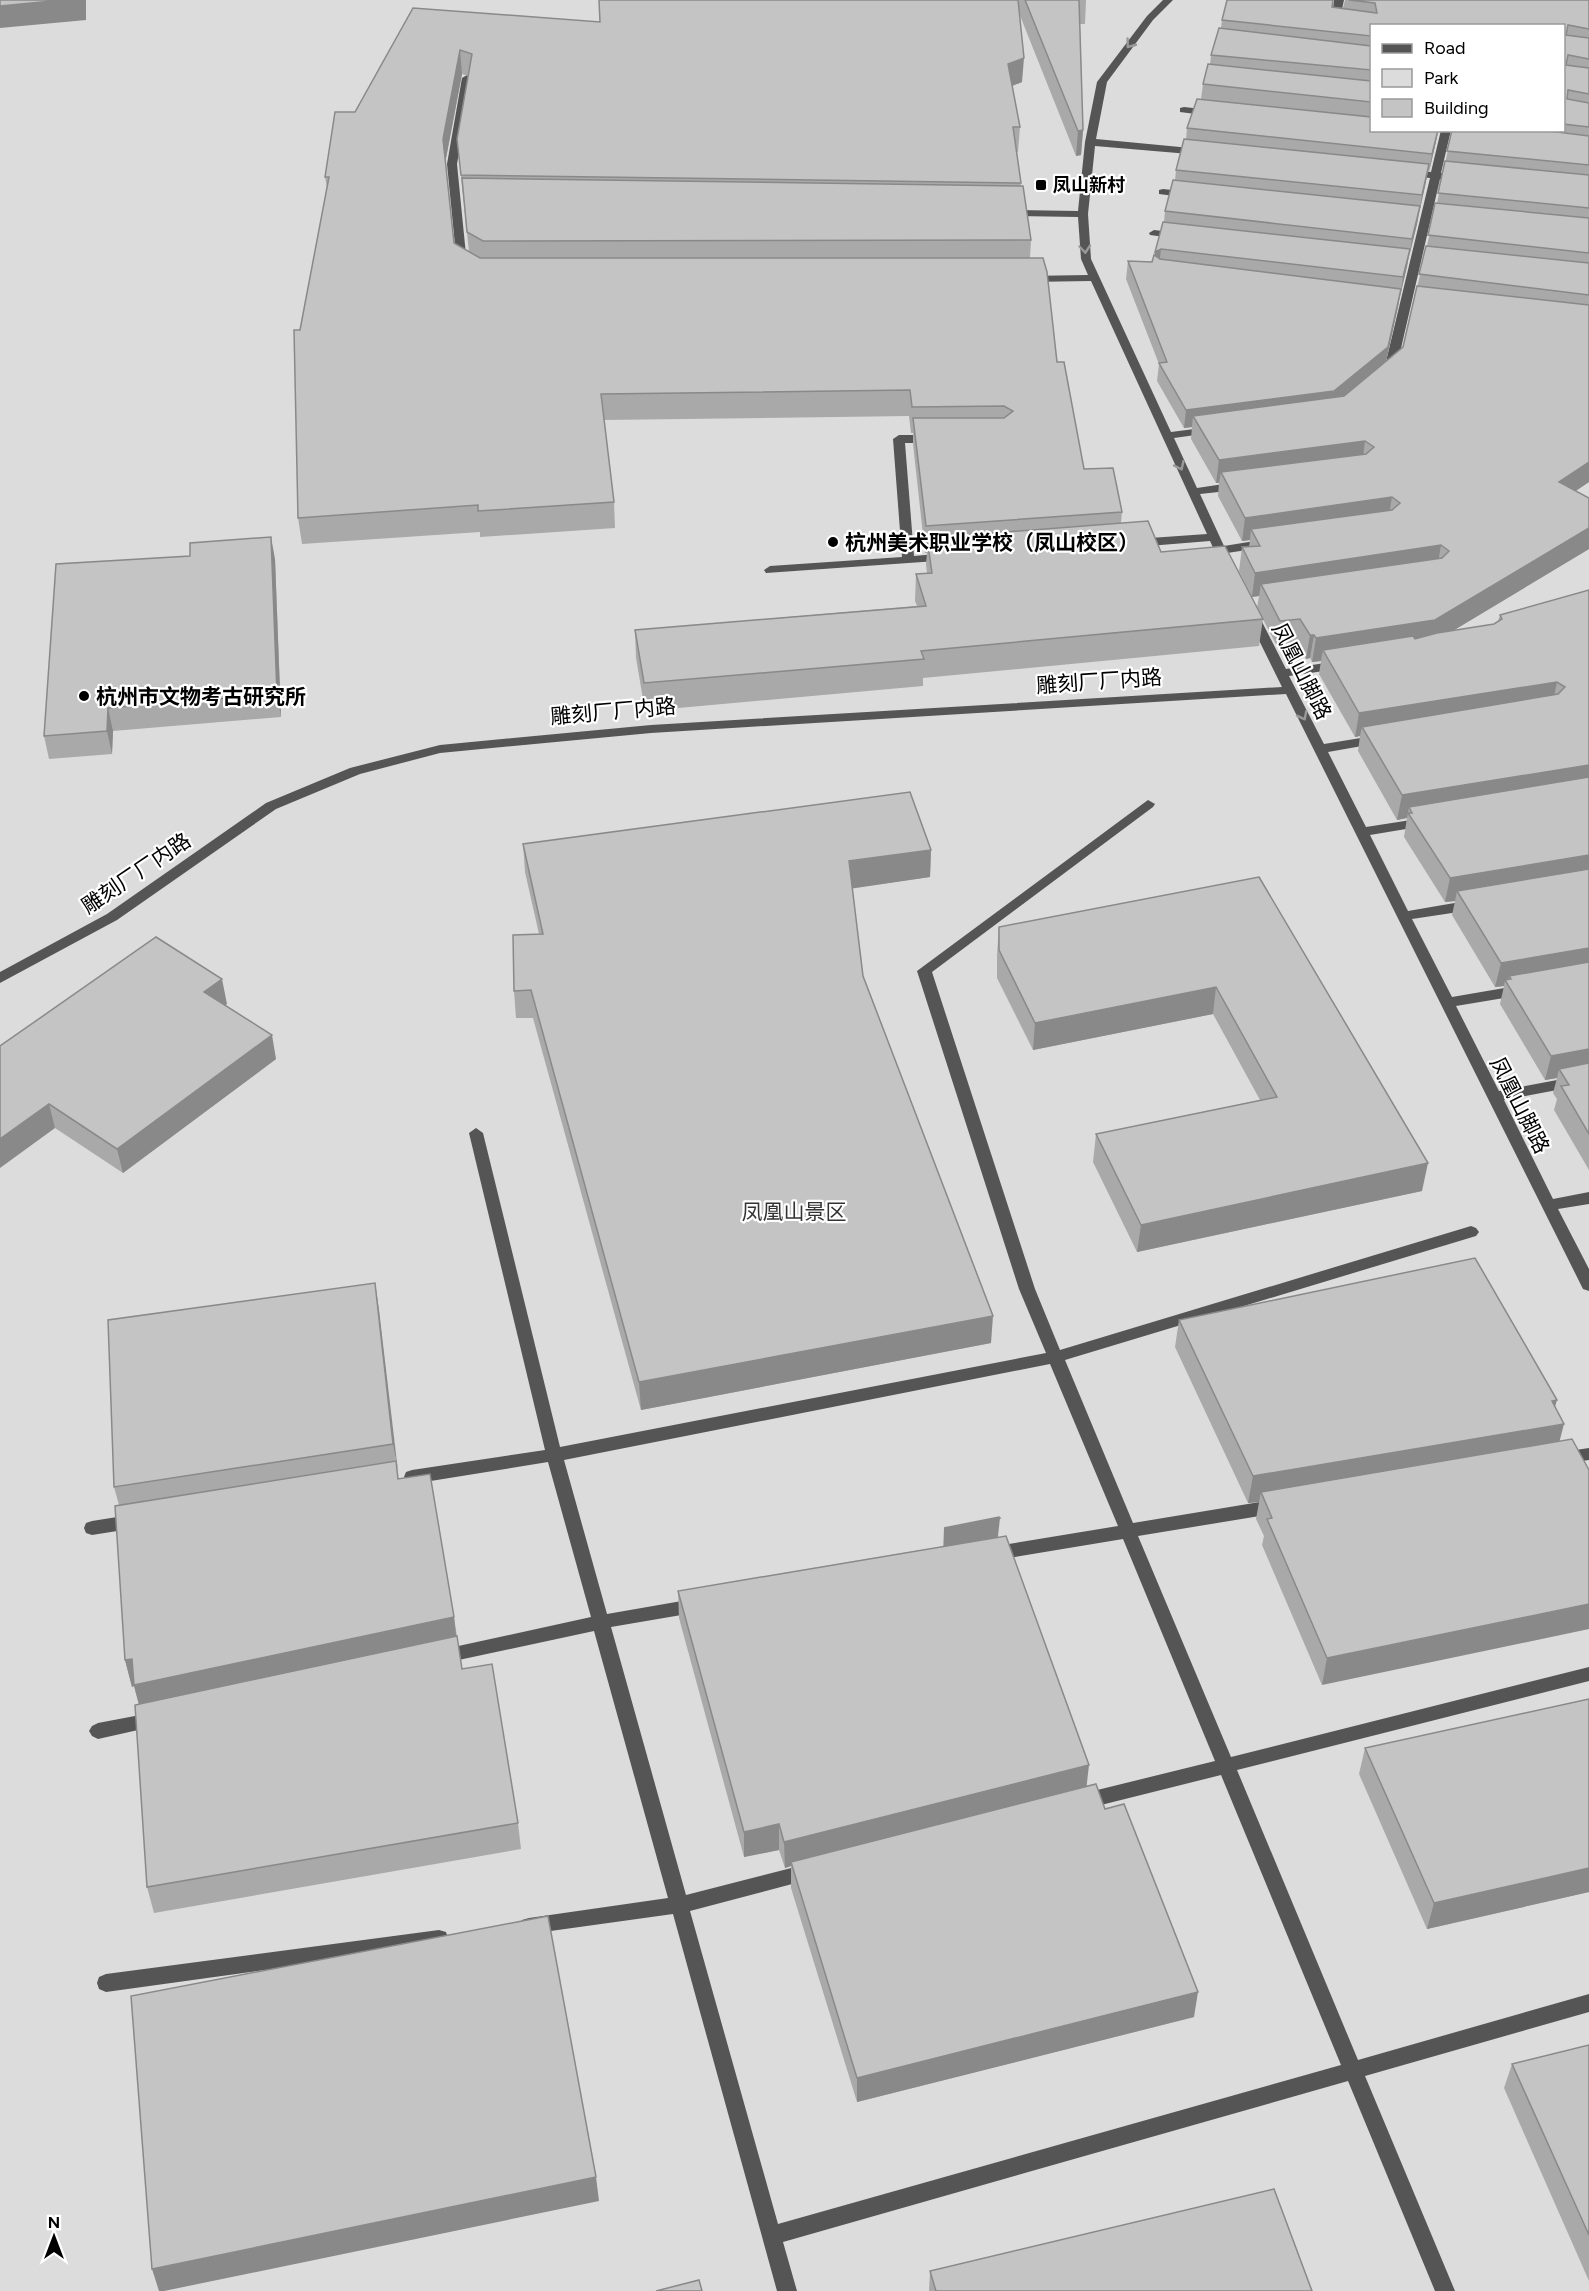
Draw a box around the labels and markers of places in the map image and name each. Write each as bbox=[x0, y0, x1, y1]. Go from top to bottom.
place label: 凤山新村 bbox=[1053, 174, 1125, 196]
marker: 凤山新村 bbox=[1034, 178, 1048, 192]
place label: 杭州美术职业学校（凤山校区） bbox=[845, 530, 1139, 555]
marker: 杭州美术职业学校（凤山校区） bbox=[826, 535, 840, 549]
place label: 杭州市文物考古研究所 bbox=[96, 684, 306, 709]
marker: 杭州市文物考古研究所 bbox=[77, 689, 91, 703]

